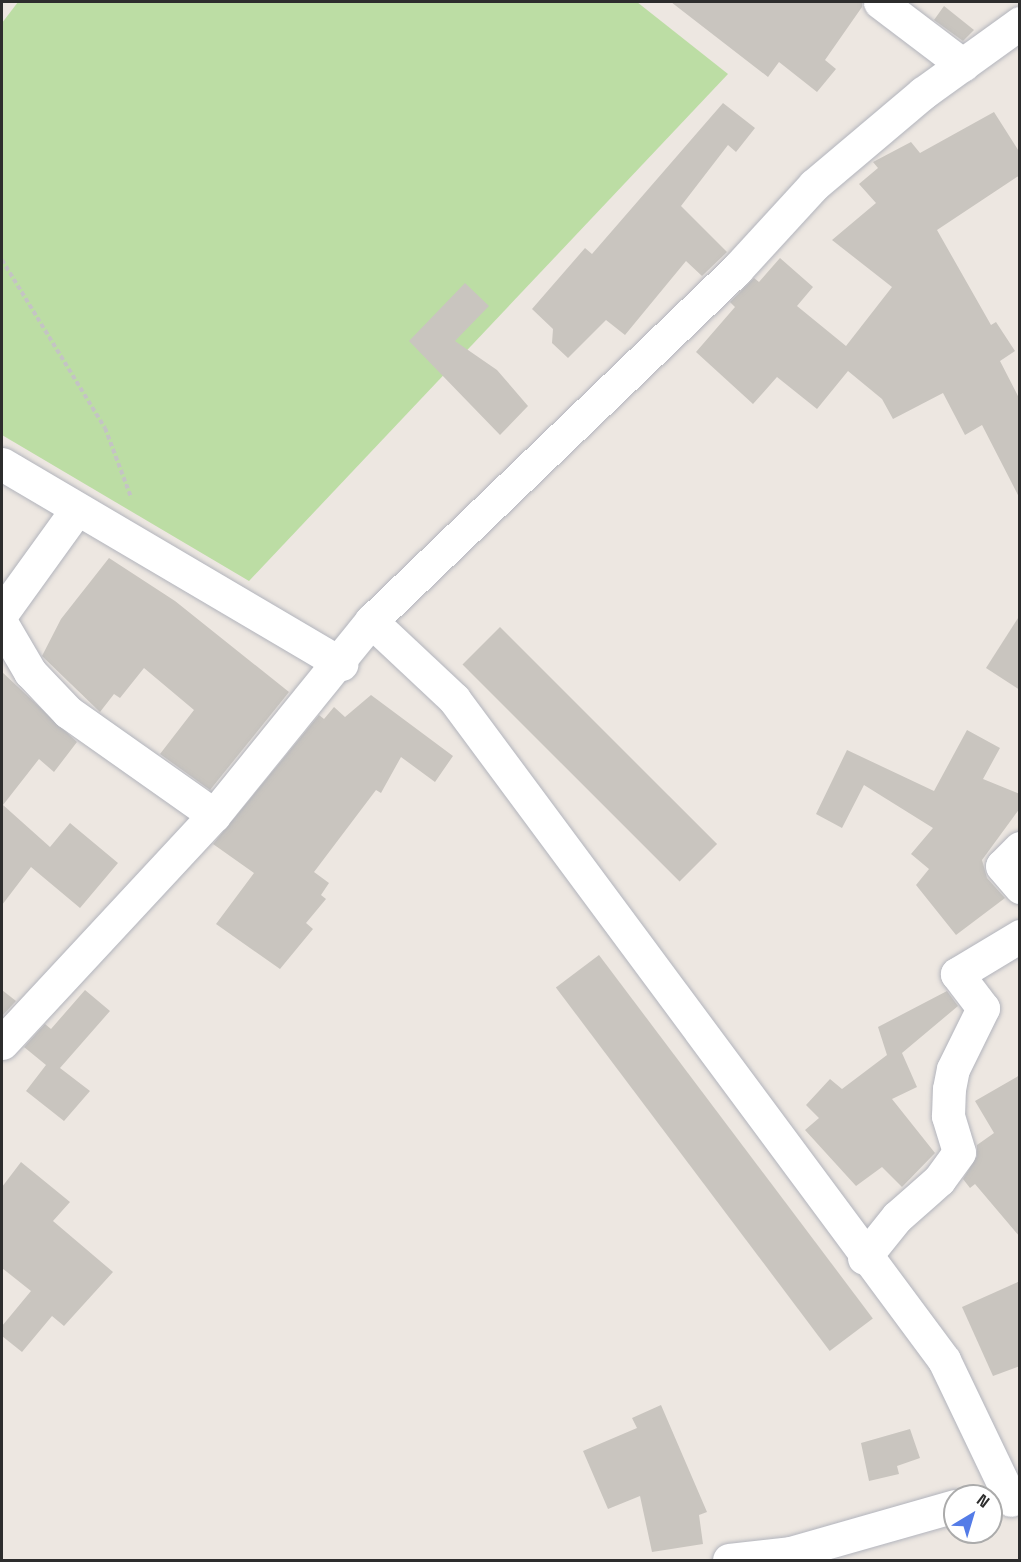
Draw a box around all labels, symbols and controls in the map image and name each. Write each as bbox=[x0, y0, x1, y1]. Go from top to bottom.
north arrow bbox=[943, 1484, 1003, 1544]
text: N bbox=[972, 1489, 994, 1513]

